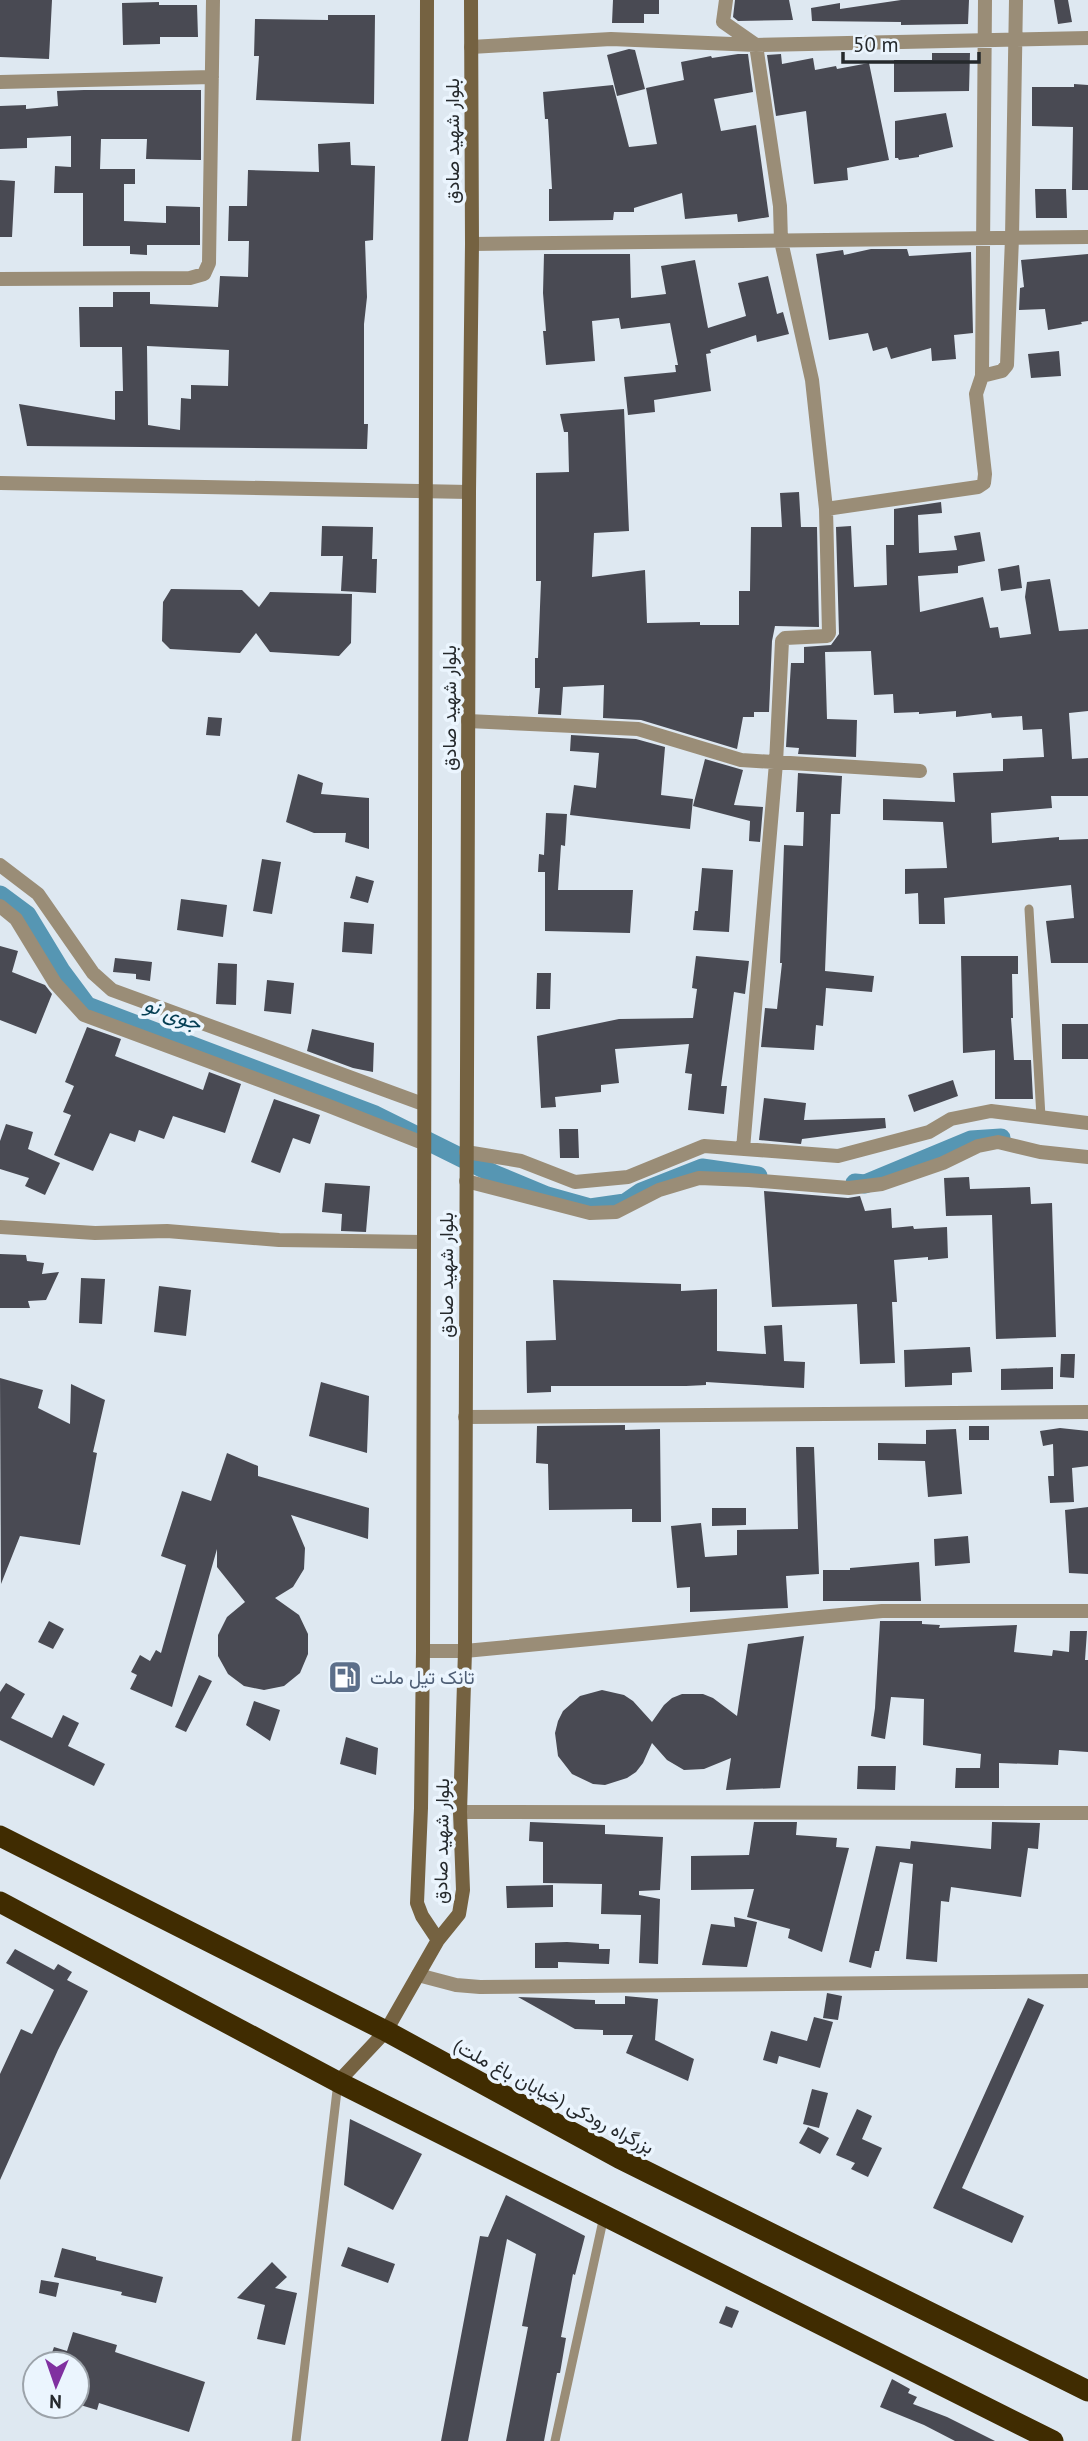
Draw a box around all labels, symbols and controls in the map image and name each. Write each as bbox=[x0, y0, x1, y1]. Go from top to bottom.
scale bar bbox=[843, 21, 979, 65]
text: 50 m bbox=[853, 31, 899, 58]
street label: بلوار شهید صادق bbox=[440, 78, 464, 204]
street label: بلوار شهید صادق bbox=[437, 645, 461, 771]
water label: جوی نو bbox=[141, 990, 206, 1037]
street label: بلوار شهید صادق bbox=[434, 1212, 458, 1338]
fuel station icon: تانک تیل ملت bbox=[326, 1658, 364, 1696]
place label: تانک تیل ملت bbox=[370, 1665, 475, 1689]
street label: بلوار شهید صادق bbox=[428, 1778, 454, 1904]
street label: بزرگراه رودکی (خیابان باغ ملت) bbox=[449, 2033, 658, 2160]
north arrow bbox=[21, 2350, 91, 2420]
text: N bbox=[49, 2390, 62, 2414]

